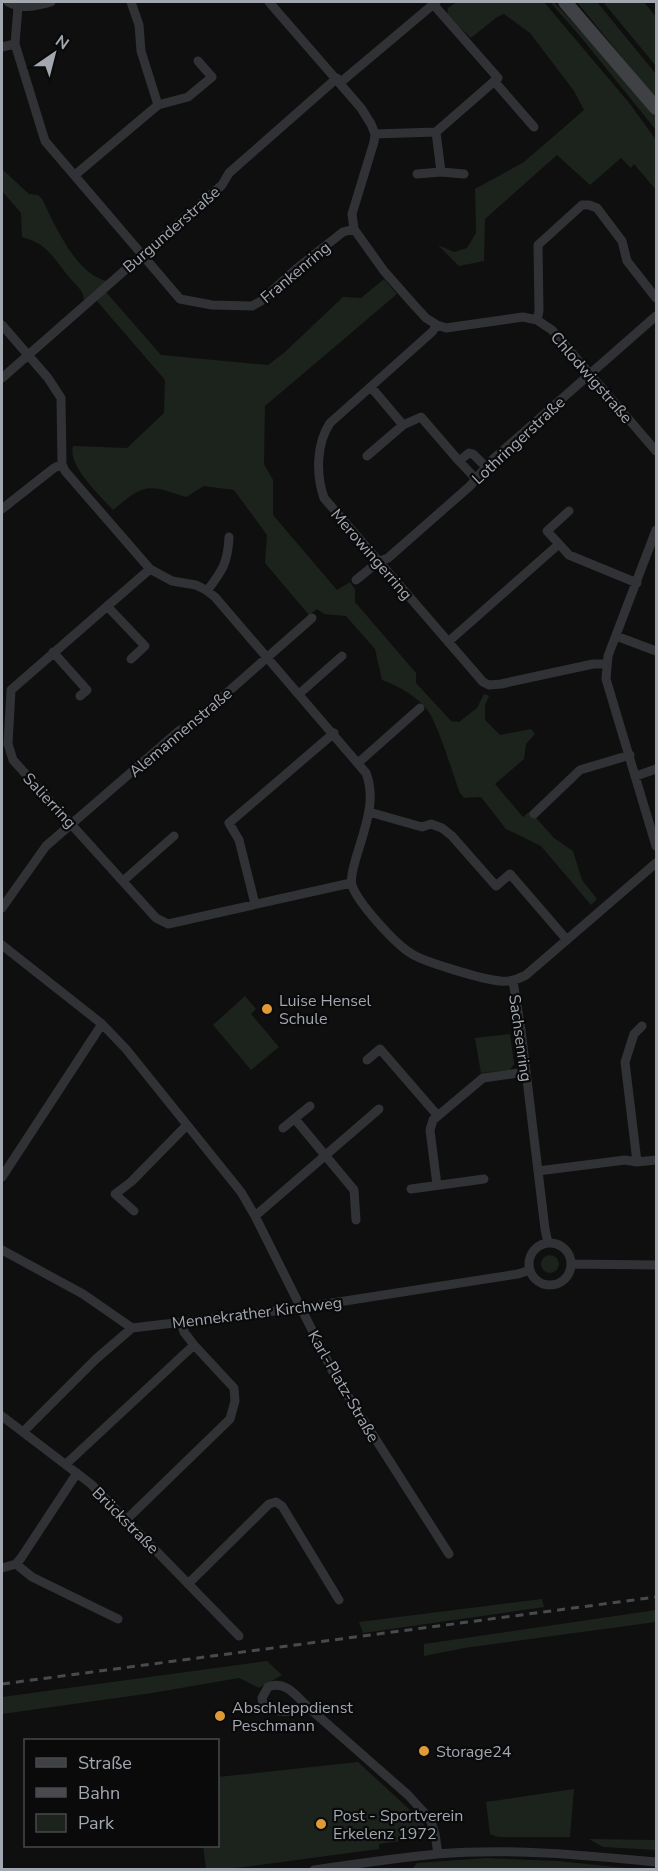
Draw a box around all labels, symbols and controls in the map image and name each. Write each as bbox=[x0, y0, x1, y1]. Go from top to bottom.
north arrow bbox=[24, 24, 84, 84]
text: N bbox=[51, 30, 73, 55]
street label: Burgunderstraße bbox=[118, 181, 225, 278]
street label: Frankenring bbox=[256, 237, 335, 309]
street label: Chlodwigstraße bbox=[545, 327, 637, 428]
street label: Lothringerstraße bbox=[467, 392, 570, 490]
street label: Merowingerring bbox=[325, 504, 417, 605]
street label: Alemannenstraße bbox=[124, 683, 237, 782]
street label: Salierring bbox=[18, 768, 81, 833]
place label: Luise Hensel Schule bbox=[279, 990, 372, 1030]
street label: Sachsenring bbox=[503, 993, 537, 1083]
marker: Luise Hensel Schule bbox=[260, 1002, 274, 1016]
street label: Mennekrather Kirchweg bbox=[171, 1292, 343, 1334]
street label: Karl-Platz-Straße bbox=[302, 1327, 384, 1446]
street label: Brückstraße bbox=[87, 1482, 164, 1559]
place label: Abschleppdienst Peschmann bbox=[232, 1697, 353, 1737]
marker: Abschleppdienst Peschmann bbox=[213, 1709, 227, 1723]
legend bbox=[24, 1739, 219, 1847]
place label: Storage24 bbox=[436, 1741, 512, 1763]
marker: Storage24 bbox=[417, 1744, 431, 1758]
text: Straße bbox=[78, 1751, 132, 1775]
text: Bahn bbox=[78, 1781, 120, 1805]
place label: Post - Sportverein Erkelenz 1972 bbox=[333, 1805, 463, 1845]
text: Park bbox=[78, 1811, 115, 1835]
marker: Post - Sportverein Erkelenz 1972 bbox=[314, 1817, 328, 1831]

